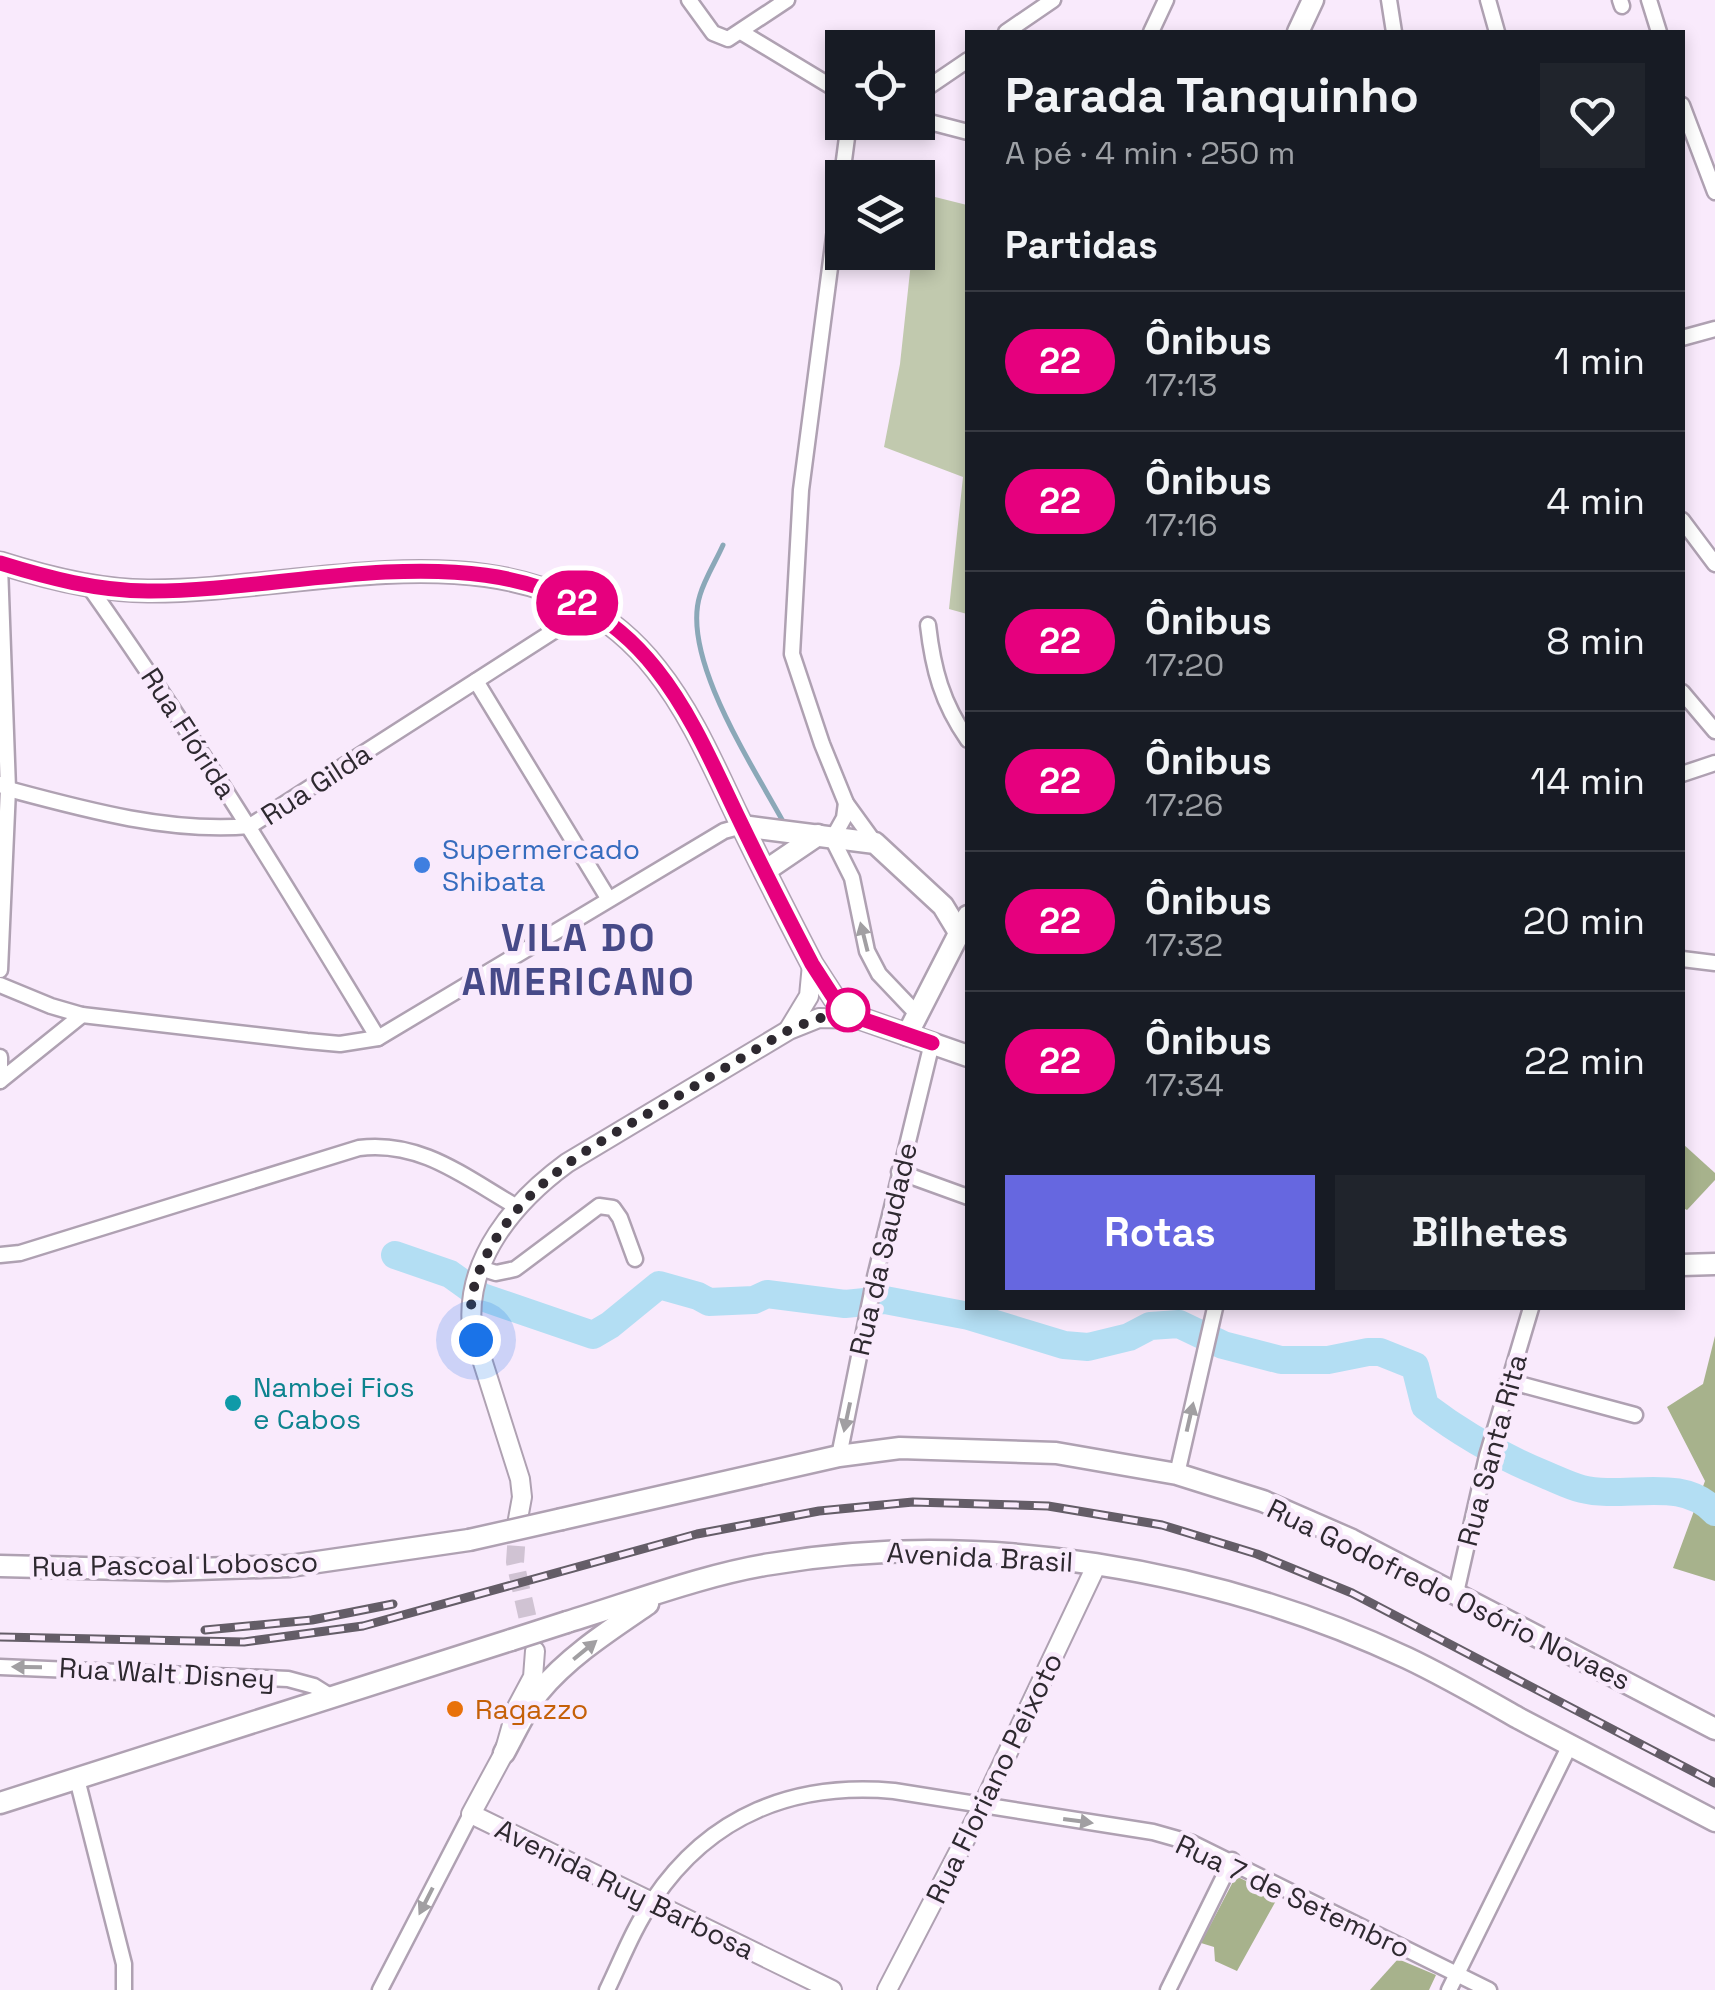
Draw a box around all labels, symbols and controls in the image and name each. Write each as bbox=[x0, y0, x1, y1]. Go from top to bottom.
map controls bbox=[825, 30, 935, 270]
button: locate bbox=[825, 30, 935, 140]
button: heart bbox=[1540, 63, 1645, 168]
text: Parada Tanquinho bbox=[1005, 65, 1419, 126]
text: A pé · 4 min · 250 m bbox=[1005, 133, 1295, 173]
button: layers bbox=[825, 160, 935, 270]
text: Partidas bbox=[1005, 221, 1158, 269]
text: Ônibus bbox=[1145, 317, 1272, 365]
text: 1 min bbox=[1554, 337, 1645, 385]
text: 22 bbox=[1039, 339, 1081, 383]
text: 17:13 bbox=[1145, 365, 1217, 405]
text: Ônibus bbox=[1145, 457, 1272, 505]
text: 4 min bbox=[1546, 477, 1645, 525]
text: 22 bbox=[1039, 479, 1081, 523]
text: 17:16 bbox=[1145, 505, 1217, 545]
line badge: 22 bbox=[532, 570, 622, 636]
text: 22 bbox=[556, 581, 598, 625]
text: Ônibus bbox=[1145, 597, 1272, 645]
text: 8 min bbox=[1546, 617, 1645, 665]
text: 22 bbox=[1039, 619, 1081, 663]
text: 17:20 bbox=[1145, 645, 1224, 685]
street label: Rua Flórida bbox=[133, 661, 245, 805]
street label: Rua Gilda bbox=[254, 735, 378, 833]
text: Ônibus bbox=[1145, 737, 1272, 785]
text: 14 min bbox=[1530, 757, 1645, 805]
text: 22 bbox=[1039, 759, 1081, 803]
text: 17:26 bbox=[1145, 785, 1223, 825]
place label: Supermercado Shibata bbox=[442, 831, 640, 899]
marker: Supermercado Shibata bbox=[411, 854, 433, 876]
text: Ônibus bbox=[1145, 877, 1272, 925]
text: 20 min bbox=[1523, 897, 1645, 945]
text: 22 bbox=[1039, 899, 1081, 943]
district label: VILA DO AMERICANO bbox=[462, 914, 696, 1006]
one-way arrow bbox=[856, 921, 871, 952]
text: 17:32 bbox=[1145, 925, 1223, 965]
unlabelled marker bbox=[827, 989, 869, 1031]
text: Ônibus bbox=[1145, 1017, 1272, 1065]
text: 22 min bbox=[1524, 1037, 1645, 1085]
text: 22 bbox=[1039, 1039, 1081, 1083]
text: 17:34 bbox=[1145, 1065, 1224, 1105]
street label: Rua da Saudade bbox=[841, 1139, 925, 1359]
button: Rotas bbox=[1005, 1175, 1315, 1290]
button: Bilhetes bbox=[1335, 1175, 1645, 1290]
your location bbox=[451, 1315, 501, 1365]
street label: Rua Santa Rita bbox=[1449, 1350, 1535, 1550]
place label: Nambei Fios e Cabos bbox=[253, 1369, 414, 1437]
marker: Nambei Fios e Cabos bbox=[222, 1392, 244, 1414]
one-way arrow bbox=[1183, 1401, 1198, 1432]
one-way arrow bbox=[838, 1402, 854, 1433]
street label: Rua Godofredo Osório Novaes bbox=[1261, 1490, 1637, 1698]
street label: Avenida Brasil bbox=[886, 1534, 1074, 1580]
street label: Rua Pascoal Lobosco bbox=[32, 1544, 318, 1584]
one-way arrow bbox=[572, 1640, 597, 1661]
street label: Rua Floriano Peixoto bbox=[918, 1647, 1070, 1909]
street label: Rua Walt Disney bbox=[58, 1649, 276, 1697]
one-way arrow bbox=[10, 1659, 42, 1675]
place label: Ragazzo bbox=[475, 1691, 588, 1727]
marker: Ragazzo bbox=[444, 1698, 466, 1720]
street label: Avenida Ruy Barbosa bbox=[489, 1811, 761, 1967]
one-way arrow bbox=[1063, 1814, 1095, 1830]
street label: Rua 7 de Setembro bbox=[1170, 1826, 1416, 1966]
one-way arrow bbox=[418, 1887, 435, 1916]

